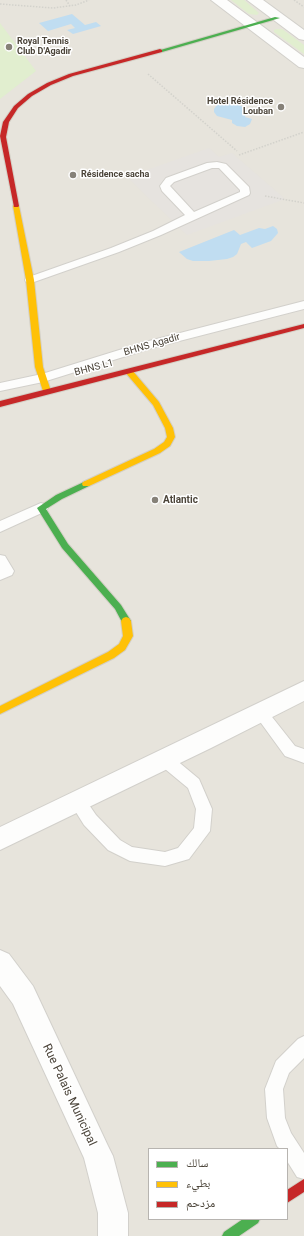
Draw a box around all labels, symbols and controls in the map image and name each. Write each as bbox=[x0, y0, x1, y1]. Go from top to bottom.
place label: Royal Tennis Club D'Agadir bbox=[17, 37, 71, 58]
marker: Royal Tennis Club D'Agadir bbox=[4, 42, 14, 52]
place label: Hotel Résidence Louban bbox=[207, 97, 273, 118]
marker: Hotel Résidence Louban bbox=[276, 102, 286, 112]
marker: Résidence sacha bbox=[68, 170, 78, 180]
place label: Résidence sacha bbox=[81, 170, 149, 180]
street label: BHNS Agadir bbox=[122, 331, 182, 359]
street label: BHNS L1 bbox=[73, 357, 115, 379]
place label: Atlantic bbox=[163, 494, 198, 506]
marker: Atlantic bbox=[150, 495, 160, 505]
street label: Rue Palais Municipal bbox=[39, 1042, 99, 1148]
legend bbox=[148, 1148, 288, 1220]
text: سالك bbox=[186, 1156, 208, 1170]
text: بطيء bbox=[186, 1176, 210, 1190]
text: مزدحم bbox=[186, 1196, 215, 1210]

